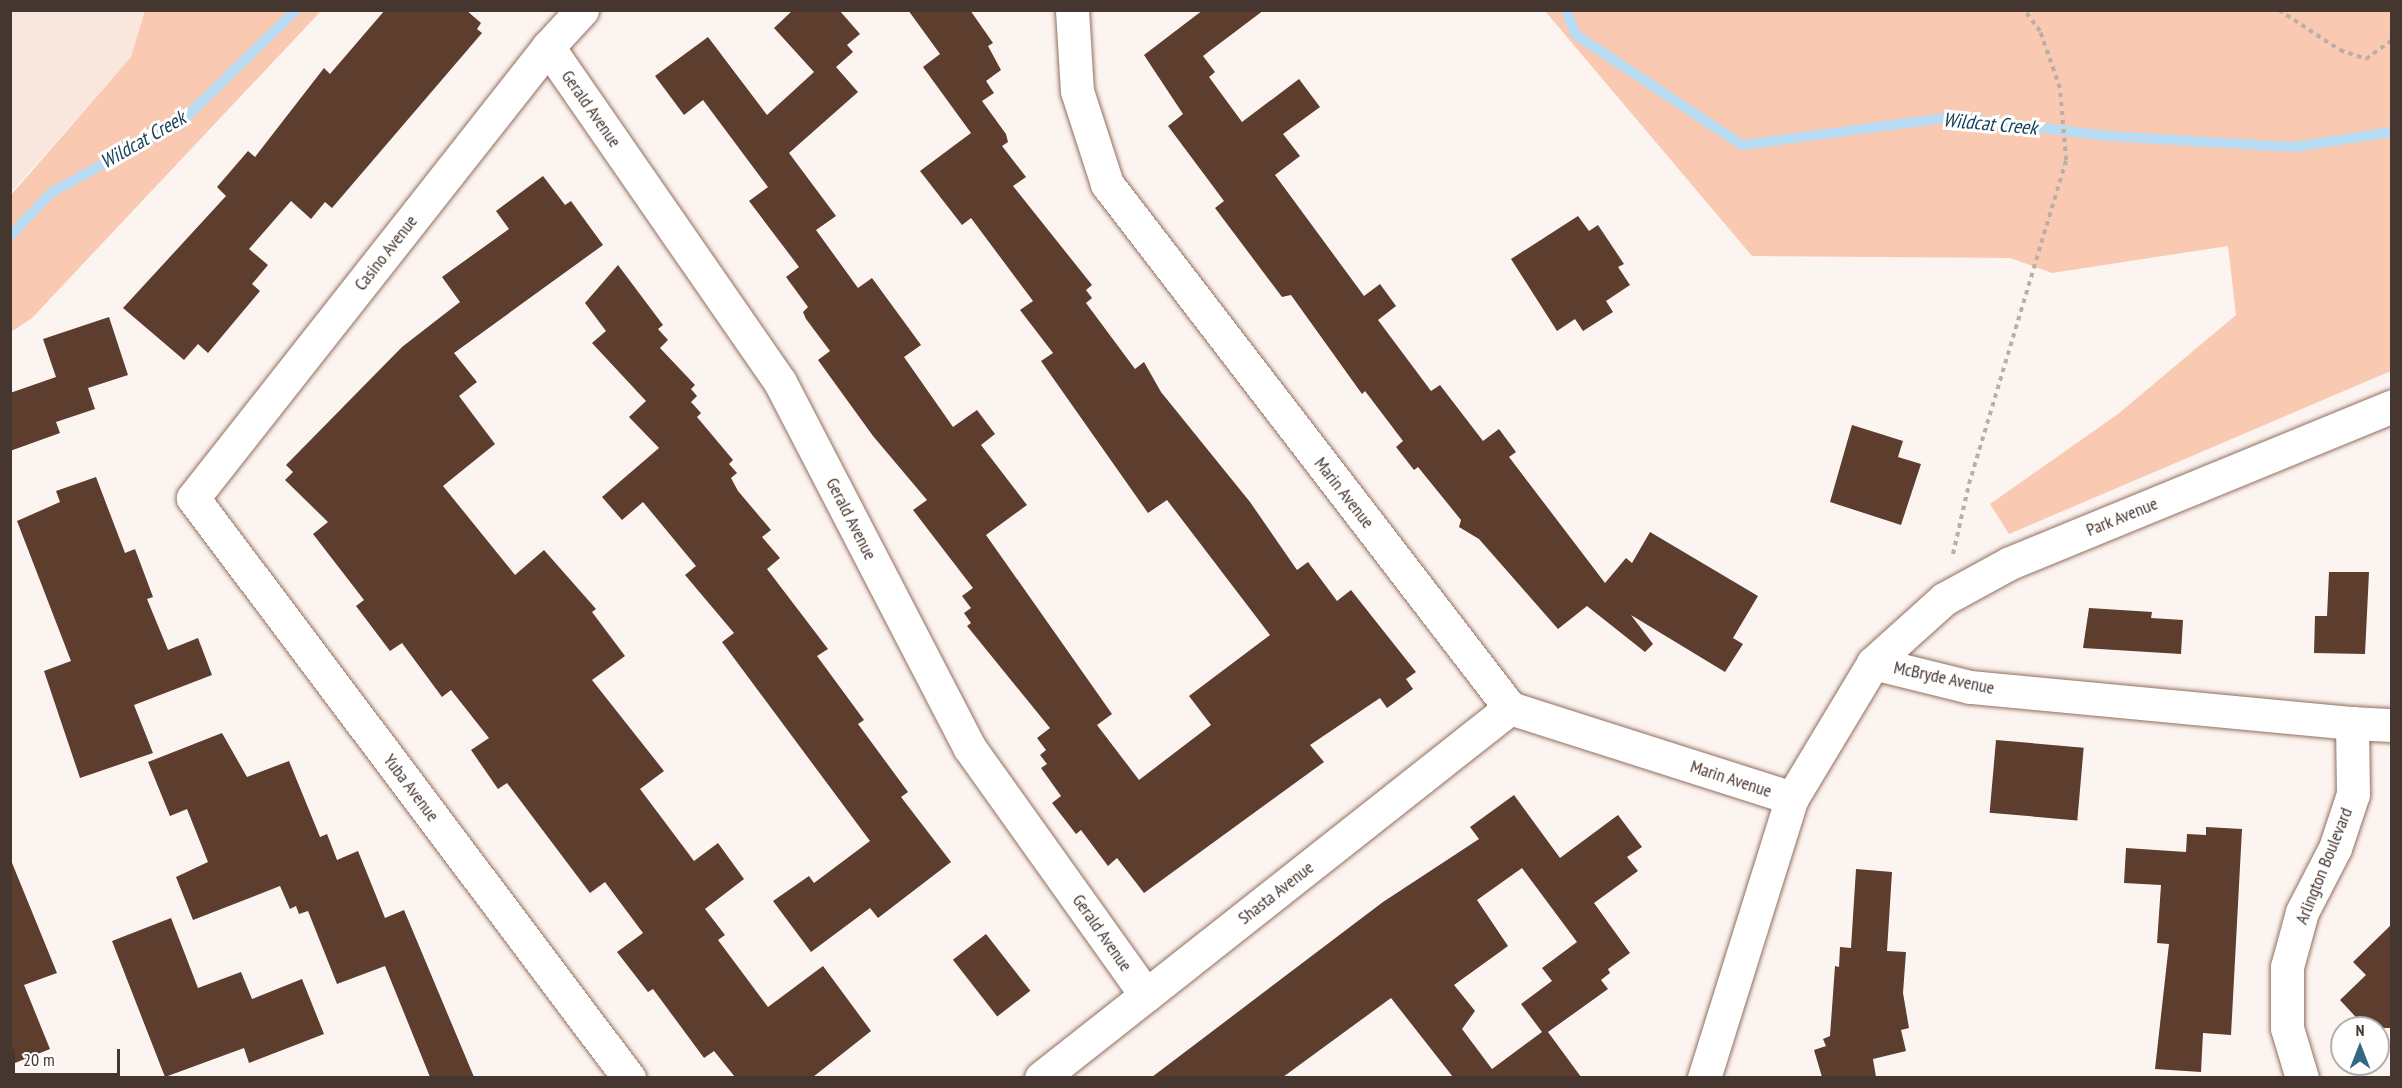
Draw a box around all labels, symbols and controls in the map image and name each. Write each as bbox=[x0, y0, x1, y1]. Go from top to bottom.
street label: Gerald Avenue bbox=[556, 66, 626, 152]
water label: Wildcat Creek bbox=[96, 106, 190, 174]
water label: Wildcat Creek bbox=[1942, 108, 2038, 140]
street label: Casino Avenue bbox=[350, 211, 422, 295]
street label: Marin Avenue bbox=[1309, 453, 1379, 533]
street label: Gerald Avenue bbox=[821, 474, 881, 564]
street label: Park Avenue bbox=[2083, 493, 2161, 541]
street label: McBryde Avenue bbox=[1892, 657, 1996, 699]
street label: Yuba Avenue bbox=[379, 750, 443, 826]
street label: Marin Avenue bbox=[1687, 756, 1775, 802]
street label: Arlington Boulevard bbox=[2291, 805, 2357, 927]
street label: Shasta Avenue bbox=[1234, 857, 1318, 929]
street label: Gerald Avenue bbox=[1067, 890, 1137, 976]
north arrow bbox=[2330, 1016, 2390, 1076]
text: N bbox=[2356, 1020, 2364, 1040]
scale bar bbox=[15, 1037, 123, 1075]
text: 20 m bbox=[23, 1048, 55, 1071]

